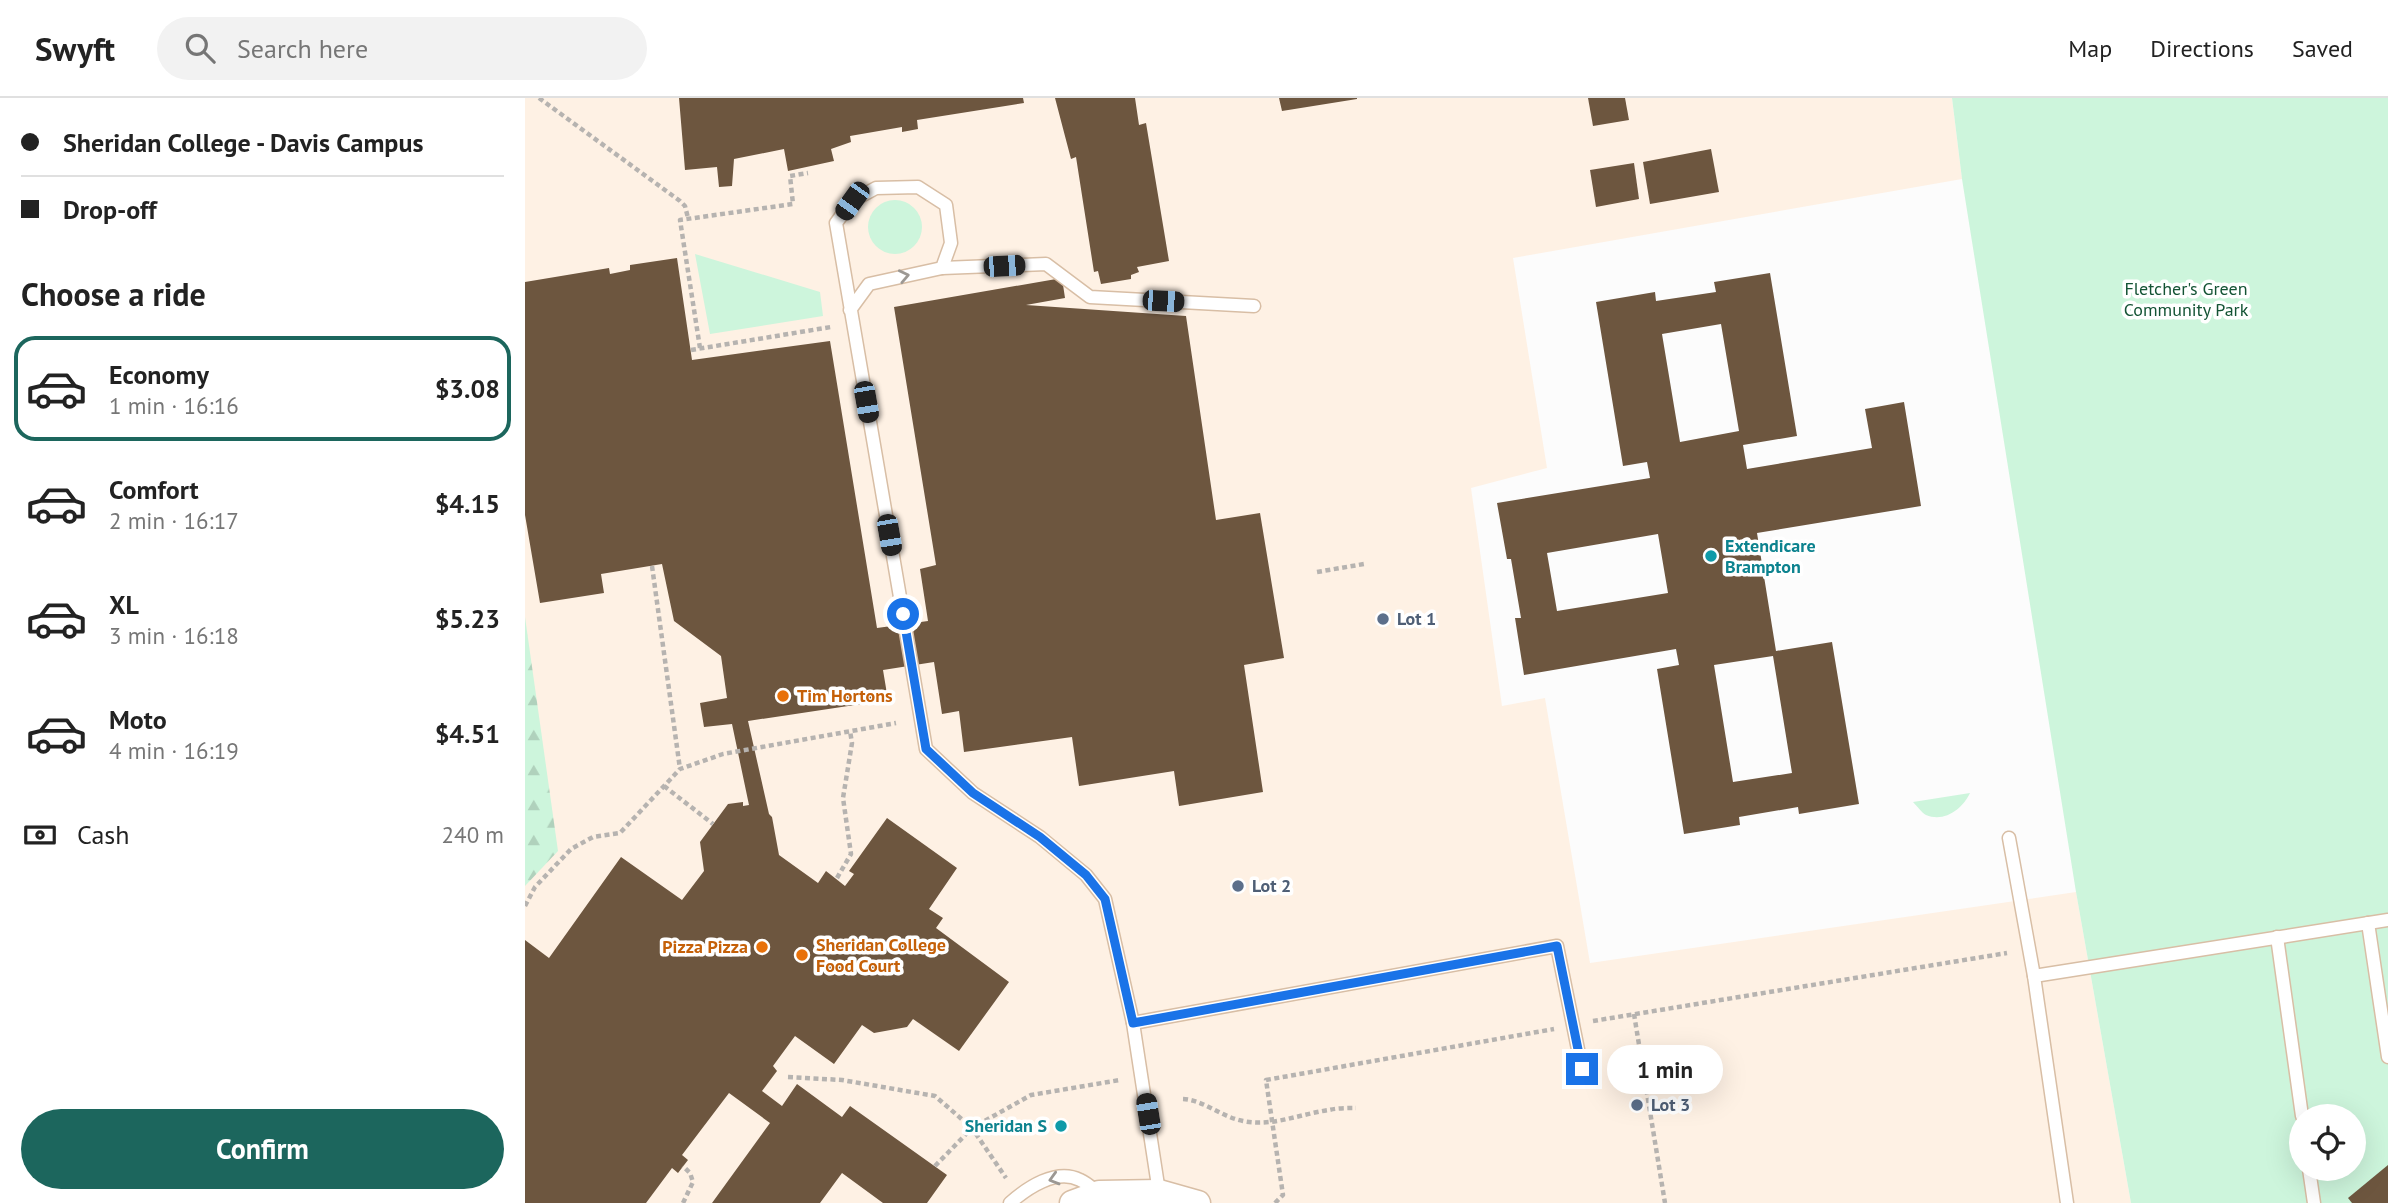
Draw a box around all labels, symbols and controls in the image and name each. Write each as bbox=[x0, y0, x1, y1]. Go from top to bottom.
search box bbox=[157, 17, 647, 80]
text: Swyft bbox=[35, 27, 115, 70]
icon: search bbox=[181, 29, 219, 67]
text: Search here bbox=[237, 32, 368, 65]
text: Map bbox=[2068, 33, 2112, 64]
text: Directions bbox=[2150, 33, 2254, 64]
text: Saved bbox=[2292, 33, 2353, 64]
text: Sheridan College - Davis Campus bbox=[63, 126, 423, 159]
car bbox=[832, 178, 873, 224]
text: Drop-off bbox=[63, 193, 157, 226]
car bbox=[983, 254, 1026, 278]
one-way arrow bbox=[898, 269, 910, 284]
text: Choose a ride bbox=[21, 273, 206, 315]
park label: Fletcher's Green Community Park bbox=[2124, 277, 2249, 321]
car bbox=[1142, 289, 1185, 313]
icon: car bbox=[25, 357, 88, 420]
text: Economy bbox=[109, 358, 209, 391]
text: $3.08 bbox=[435, 372, 500, 405]
car bbox=[853, 379, 880, 425]
text: 1 min · 16:16 bbox=[109, 391, 239, 420]
icon: car bbox=[25, 472, 88, 535]
text: Comfort bbox=[109, 473, 199, 506]
text: $4.15 bbox=[435, 487, 500, 520]
text: 2 min · 16:17 bbox=[109, 506, 239, 535]
car bbox=[876, 512, 903, 558]
place label: Extendicare Brampton bbox=[1725, 534, 1816, 578]
marker: Extendicare Brampton bbox=[1703, 548, 1719, 564]
icon: car bbox=[25, 587, 88, 650]
text: XL bbox=[109, 588, 139, 621]
route start bbox=[887, 598, 919, 630]
text: $5.23 bbox=[435, 602, 500, 635]
place label: Lot 1 bbox=[1397, 607, 1436, 630]
marker: Lot 1 bbox=[1375, 611, 1391, 627]
text: 3 min · 16:18 bbox=[109, 621, 239, 650]
place label: Tim Hortons bbox=[797, 684, 893, 707]
marker: Tim Hortons bbox=[775, 688, 791, 704]
icon: car bbox=[25, 702, 88, 765]
text: Moto bbox=[109, 703, 167, 736]
text: $4.51 bbox=[435, 717, 500, 750]
text: 4 min · 16:19 bbox=[109, 736, 239, 765]
icon: cash bbox=[21, 816, 59, 854]
text: Cash bbox=[77, 818, 129, 851]
text: 240 m bbox=[442, 820, 504, 849]
place label: Lot 2 bbox=[1252, 874, 1291, 897]
marker: Lot 2 bbox=[1230, 878, 1246, 894]
place label: Sheridan College Food Court bbox=[816, 933, 946, 977]
place label: Pizza Pizza bbox=[662, 935, 748, 958]
marker: Pizza Pizza bbox=[754, 939, 770, 955]
marker: Sheridan College Food Court bbox=[794, 947, 810, 963]
callout: 1 min bbox=[1607, 1044, 1722, 1094]
route end bbox=[1566, 1053, 1598, 1085]
text: 1 min bbox=[1637, 1055, 1693, 1084]
car bbox=[1135, 1092, 1162, 1136]
place label: Lot 3 bbox=[1651, 1093, 1690, 1116]
marker: Lot 3 bbox=[1629, 1097, 1645, 1113]
map controls bbox=[2289, 1104, 2366, 1181]
button: locate bbox=[2289, 1104, 2366, 1181]
button: Confirm bbox=[21, 1109, 504, 1189]
place label: Sheridan S bbox=[965, 1114, 1047, 1137]
marker: Sheridan S bbox=[1053, 1118, 1069, 1134]
one-way arrow bbox=[1048, 1171, 1060, 1186]

